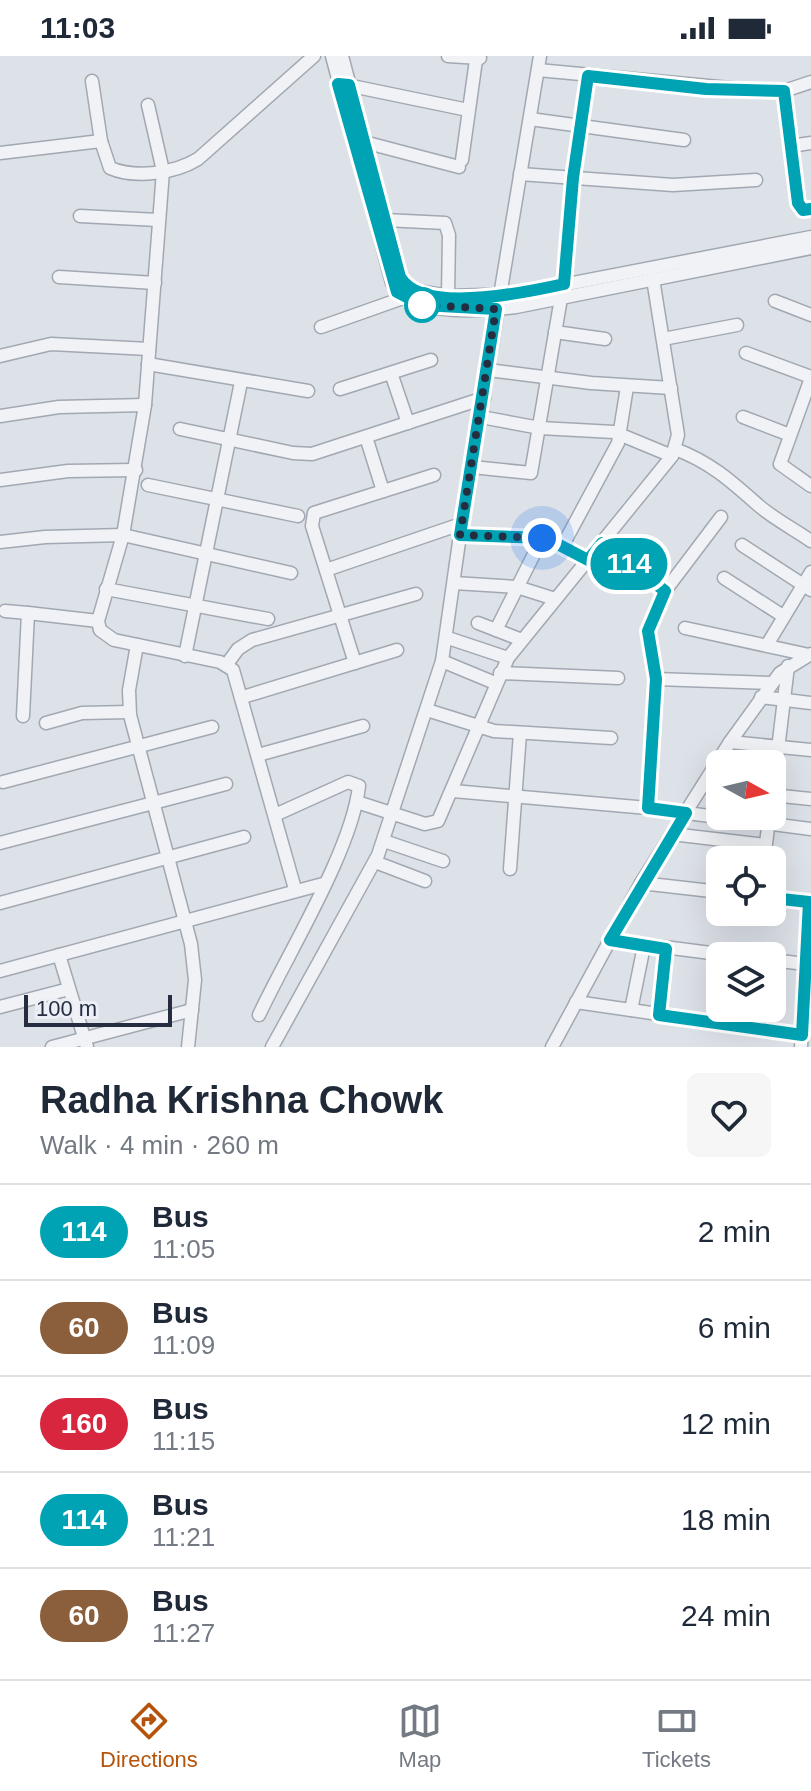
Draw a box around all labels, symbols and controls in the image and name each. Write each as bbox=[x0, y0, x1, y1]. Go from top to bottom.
text: 11:03 bbox=[40, 11, 115, 44]
unlabelled marker bbox=[405, 288, 439, 322]
your location bbox=[522, 518, 562, 558]
line badge: 114 bbox=[583, 538, 675, 590]
text: 114 bbox=[606, 548, 652, 579]
north arrow bbox=[706, 750, 786, 830]
map controls bbox=[706, 750, 786, 1022]
button: locate bbox=[706, 846, 786, 926]
button: layers bbox=[706, 942, 786, 1022]
scale bar bbox=[24, 991, 172, 1027]
text: 100 m bbox=[36, 996, 97, 1021]
button: heart bbox=[687, 1073, 771, 1157]
text: Radha Krishna Chowk bbox=[40, 1079, 443, 1121]
text: Walk · 4 min · 260 m bbox=[40, 1130, 279, 1160]
text: Bus bbox=[152, 1200, 209, 1233]
text: 2 min bbox=[698, 1215, 771, 1248]
text: 114 bbox=[61, 1216, 107, 1247]
text: 11:05 bbox=[152, 1234, 215, 1264]
text: Bus bbox=[152, 1296, 209, 1329]
text: 6 min bbox=[698, 1311, 771, 1344]
text: 60 bbox=[68, 1312, 100, 1343]
text: 11:09 bbox=[152, 1330, 215, 1360]
text: Bus bbox=[152, 1392, 209, 1425]
text: 12 min bbox=[681, 1407, 771, 1440]
text: 160 bbox=[61, 1408, 107, 1439]
text: 11:15 bbox=[152, 1426, 215, 1456]
text: Bus bbox=[152, 1488, 209, 1521]
text: 18 min bbox=[681, 1503, 771, 1536]
text: 114 bbox=[61, 1504, 107, 1535]
text: 11:21 bbox=[152, 1522, 215, 1552]
text: Bus bbox=[152, 1584, 209, 1617]
text: 24 min bbox=[681, 1599, 771, 1632]
text: 60 bbox=[68, 1600, 100, 1631]
text: 11:27 bbox=[152, 1618, 215, 1648]
tab: Directions bbox=[100, 1699, 198, 1773]
tab: Map bbox=[398, 1699, 442, 1773]
tab: Tickets bbox=[642, 1699, 711, 1773]

